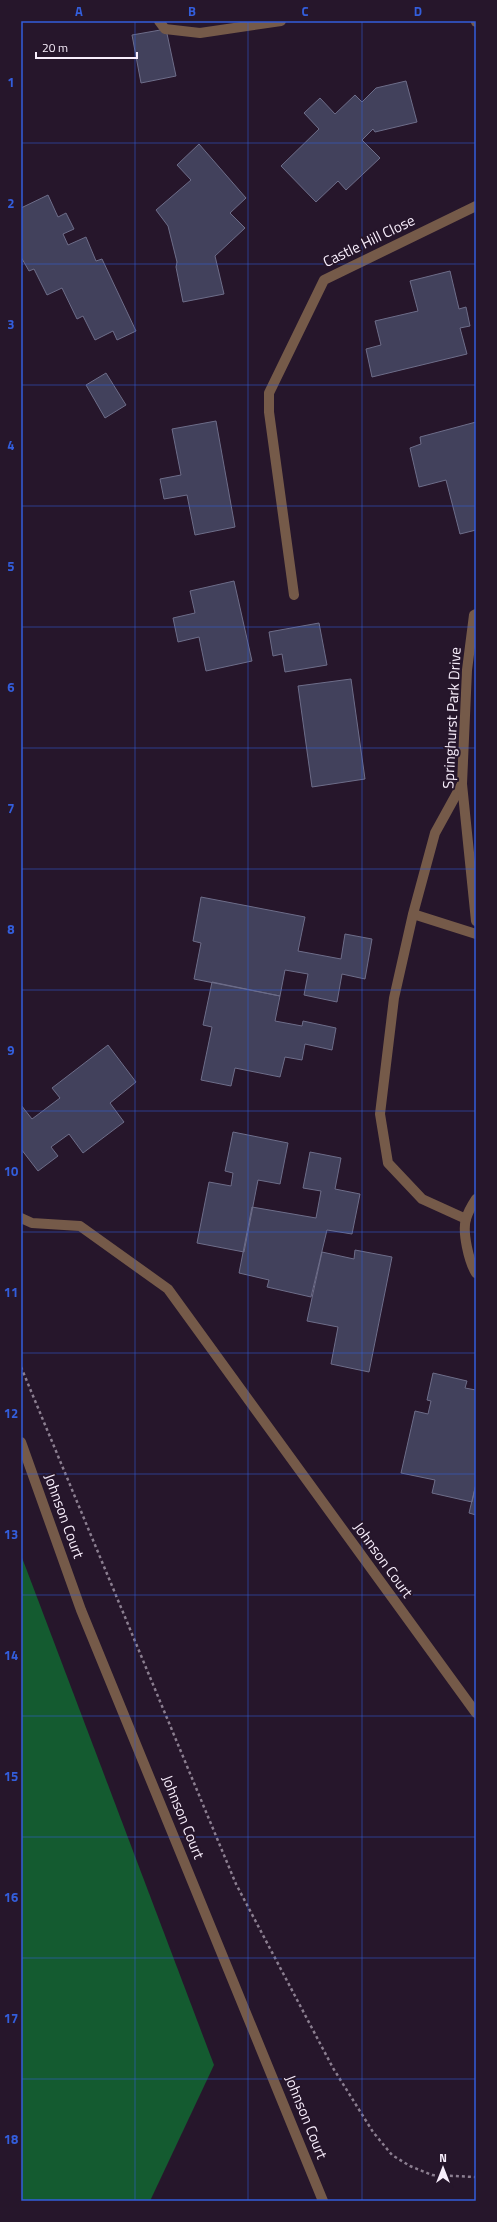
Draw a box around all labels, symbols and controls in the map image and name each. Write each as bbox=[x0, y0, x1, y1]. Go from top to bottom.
text: A bbox=[75, 1, 83, 21]
text: B bbox=[188, 1, 196, 21]
text: C bbox=[301, 1, 309, 21]
text: D bbox=[414, 1, 422, 21]
scale bar bbox=[36, 34, 137, 60]
text: 20 m bbox=[42, 38, 68, 57]
text: 1 bbox=[7, 72, 15, 92]
text: 2 bbox=[7, 193, 15, 213]
street label: Castle Hill Close bbox=[319, 208, 419, 273]
text: 3 bbox=[7, 314, 15, 334]
text: 4 bbox=[7, 435, 15, 455]
text: 5 bbox=[7, 556, 15, 576]
street label: Springhurst Park Drive bbox=[436, 647, 467, 789]
text: 6 bbox=[7, 677, 15, 697]
text: 7 bbox=[7, 798, 15, 818]
text: 8 bbox=[7, 919, 15, 939]
text: 9 bbox=[7, 1040, 15, 1060]
text: 10 bbox=[4, 1161, 18, 1181]
text: 11 bbox=[4, 1282, 18, 1302]
text: 12 bbox=[4, 1403, 18, 1423]
street label: Johnson Court bbox=[38, 1470, 91, 1562]
street label: Johnson Court bbox=[348, 1517, 419, 1603]
text: 13 bbox=[4, 1524, 18, 1544]
text: 14 bbox=[4, 1645, 18, 1665]
text: 15 bbox=[4, 1766, 18, 1786]
street label: Johnson Court bbox=[156, 1771, 211, 1863]
text: 16 bbox=[4, 1887, 18, 1907]
text: 17 bbox=[4, 2008, 18, 2028]
street label: Johnson Court bbox=[279, 2071, 334, 2163]
text: 18 bbox=[4, 2129, 18, 2149]
north arrow bbox=[423, 2148, 463, 2188]
text: N bbox=[439, 2150, 447, 2166]

